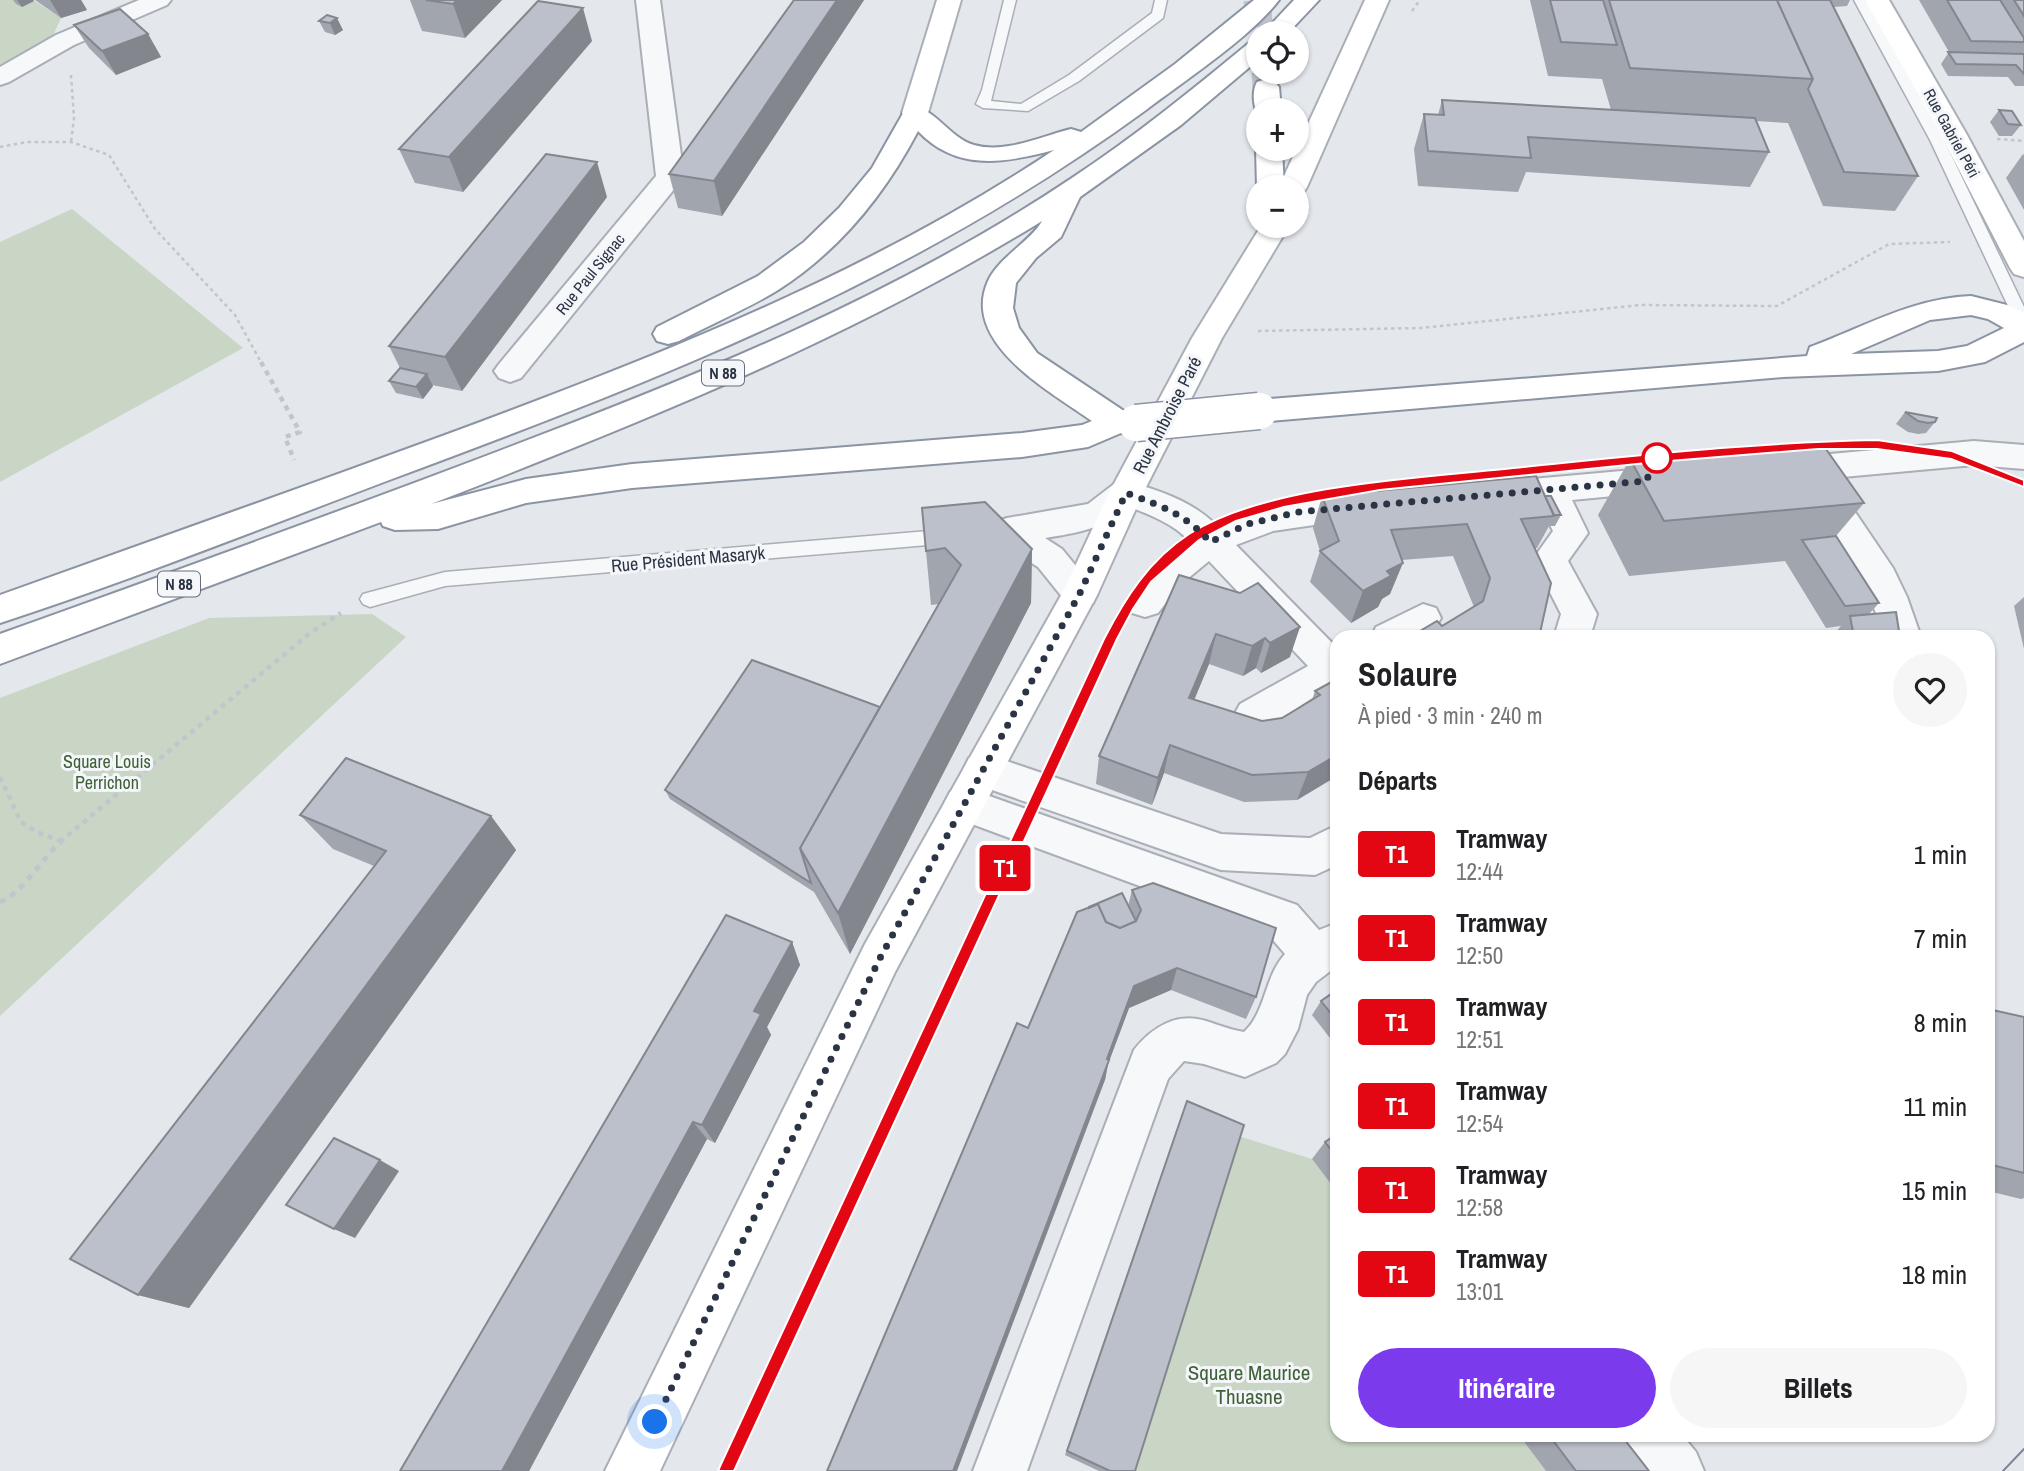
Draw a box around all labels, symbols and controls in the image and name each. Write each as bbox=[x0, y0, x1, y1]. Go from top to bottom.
map controls bbox=[1246, 21, 1309, 238]
button: locate bbox=[1246, 21, 1309, 84]
street label: Rue Gabriel Péri bbox=[1919, 85, 1985, 181]
button: + bbox=[1246, 98, 1309, 161]
button: − bbox=[1246, 175, 1309, 238]
street label: Rue Paul Signac bbox=[550, 228, 630, 319]
street label: Rue Ambroise Paré bbox=[1127, 352, 1207, 478]
road number: N 88 bbox=[702, 360, 744, 386]
unlabelled marker bbox=[1642, 443, 1672, 473]
street label: Rue Président Masaryk bbox=[610, 540, 767, 578]
road number: N 88 bbox=[158, 572, 200, 596]
text: Solaure bbox=[1358, 652, 1457, 696]
button: heart bbox=[1893, 653, 1967, 727]
text: À pied · 3 min · 240 m bbox=[1358, 700, 1543, 731]
park label: Square Louis Perrichon bbox=[63, 749, 151, 795]
text: Départs bbox=[1358, 763, 1437, 798]
text: Tramway bbox=[1456, 821, 1547, 856]
text: 1 min bbox=[1914, 837, 1967, 872]
text: T1 bbox=[1385, 838, 1408, 870]
line badge: T1 bbox=[974, 845, 1036, 891]
text: T1 bbox=[994, 852, 1016, 884]
text: 12:44 bbox=[1456, 856, 1503, 887]
text: Tramway bbox=[1456, 905, 1547, 940]
text: 7 min bbox=[1914, 921, 1967, 956]
text: T1 bbox=[1385, 922, 1408, 954]
text: 12:50 bbox=[1456, 940, 1503, 971]
text: Tramway bbox=[1456, 989, 1547, 1024]
text: 8 min bbox=[1914, 1005, 1967, 1040]
text: T1 bbox=[1385, 1006, 1408, 1038]
text: 12:51 bbox=[1456, 1024, 1503, 1055]
text: Tramway bbox=[1456, 1073, 1547, 1108]
text: 11 min bbox=[1903, 1089, 1967, 1124]
text: T1 bbox=[1385, 1090, 1408, 1122]
text: 12:54 bbox=[1456, 1108, 1503, 1139]
text: Tramway bbox=[1456, 1157, 1547, 1192]
text: 15 min bbox=[1902, 1173, 1967, 1208]
text: T1 bbox=[1385, 1174, 1408, 1206]
text: 12:58 bbox=[1456, 1192, 1503, 1223]
text: Tramway bbox=[1456, 1241, 1547, 1276]
text: 18 min bbox=[1902, 1257, 1967, 1292]
text: T1 bbox=[1385, 1258, 1408, 1290]
text: 13:01 bbox=[1456, 1276, 1503, 1307]
button: Itinéraire bbox=[1358, 1348, 1656, 1428]
button: Billets bbox=[1670, 1348, 1967, 1428]
park label: Square Maurice Thuasne bbox=[1188, 1358, 1310, 1411]
your location bbox=[637, 1404, 672, 1439]

